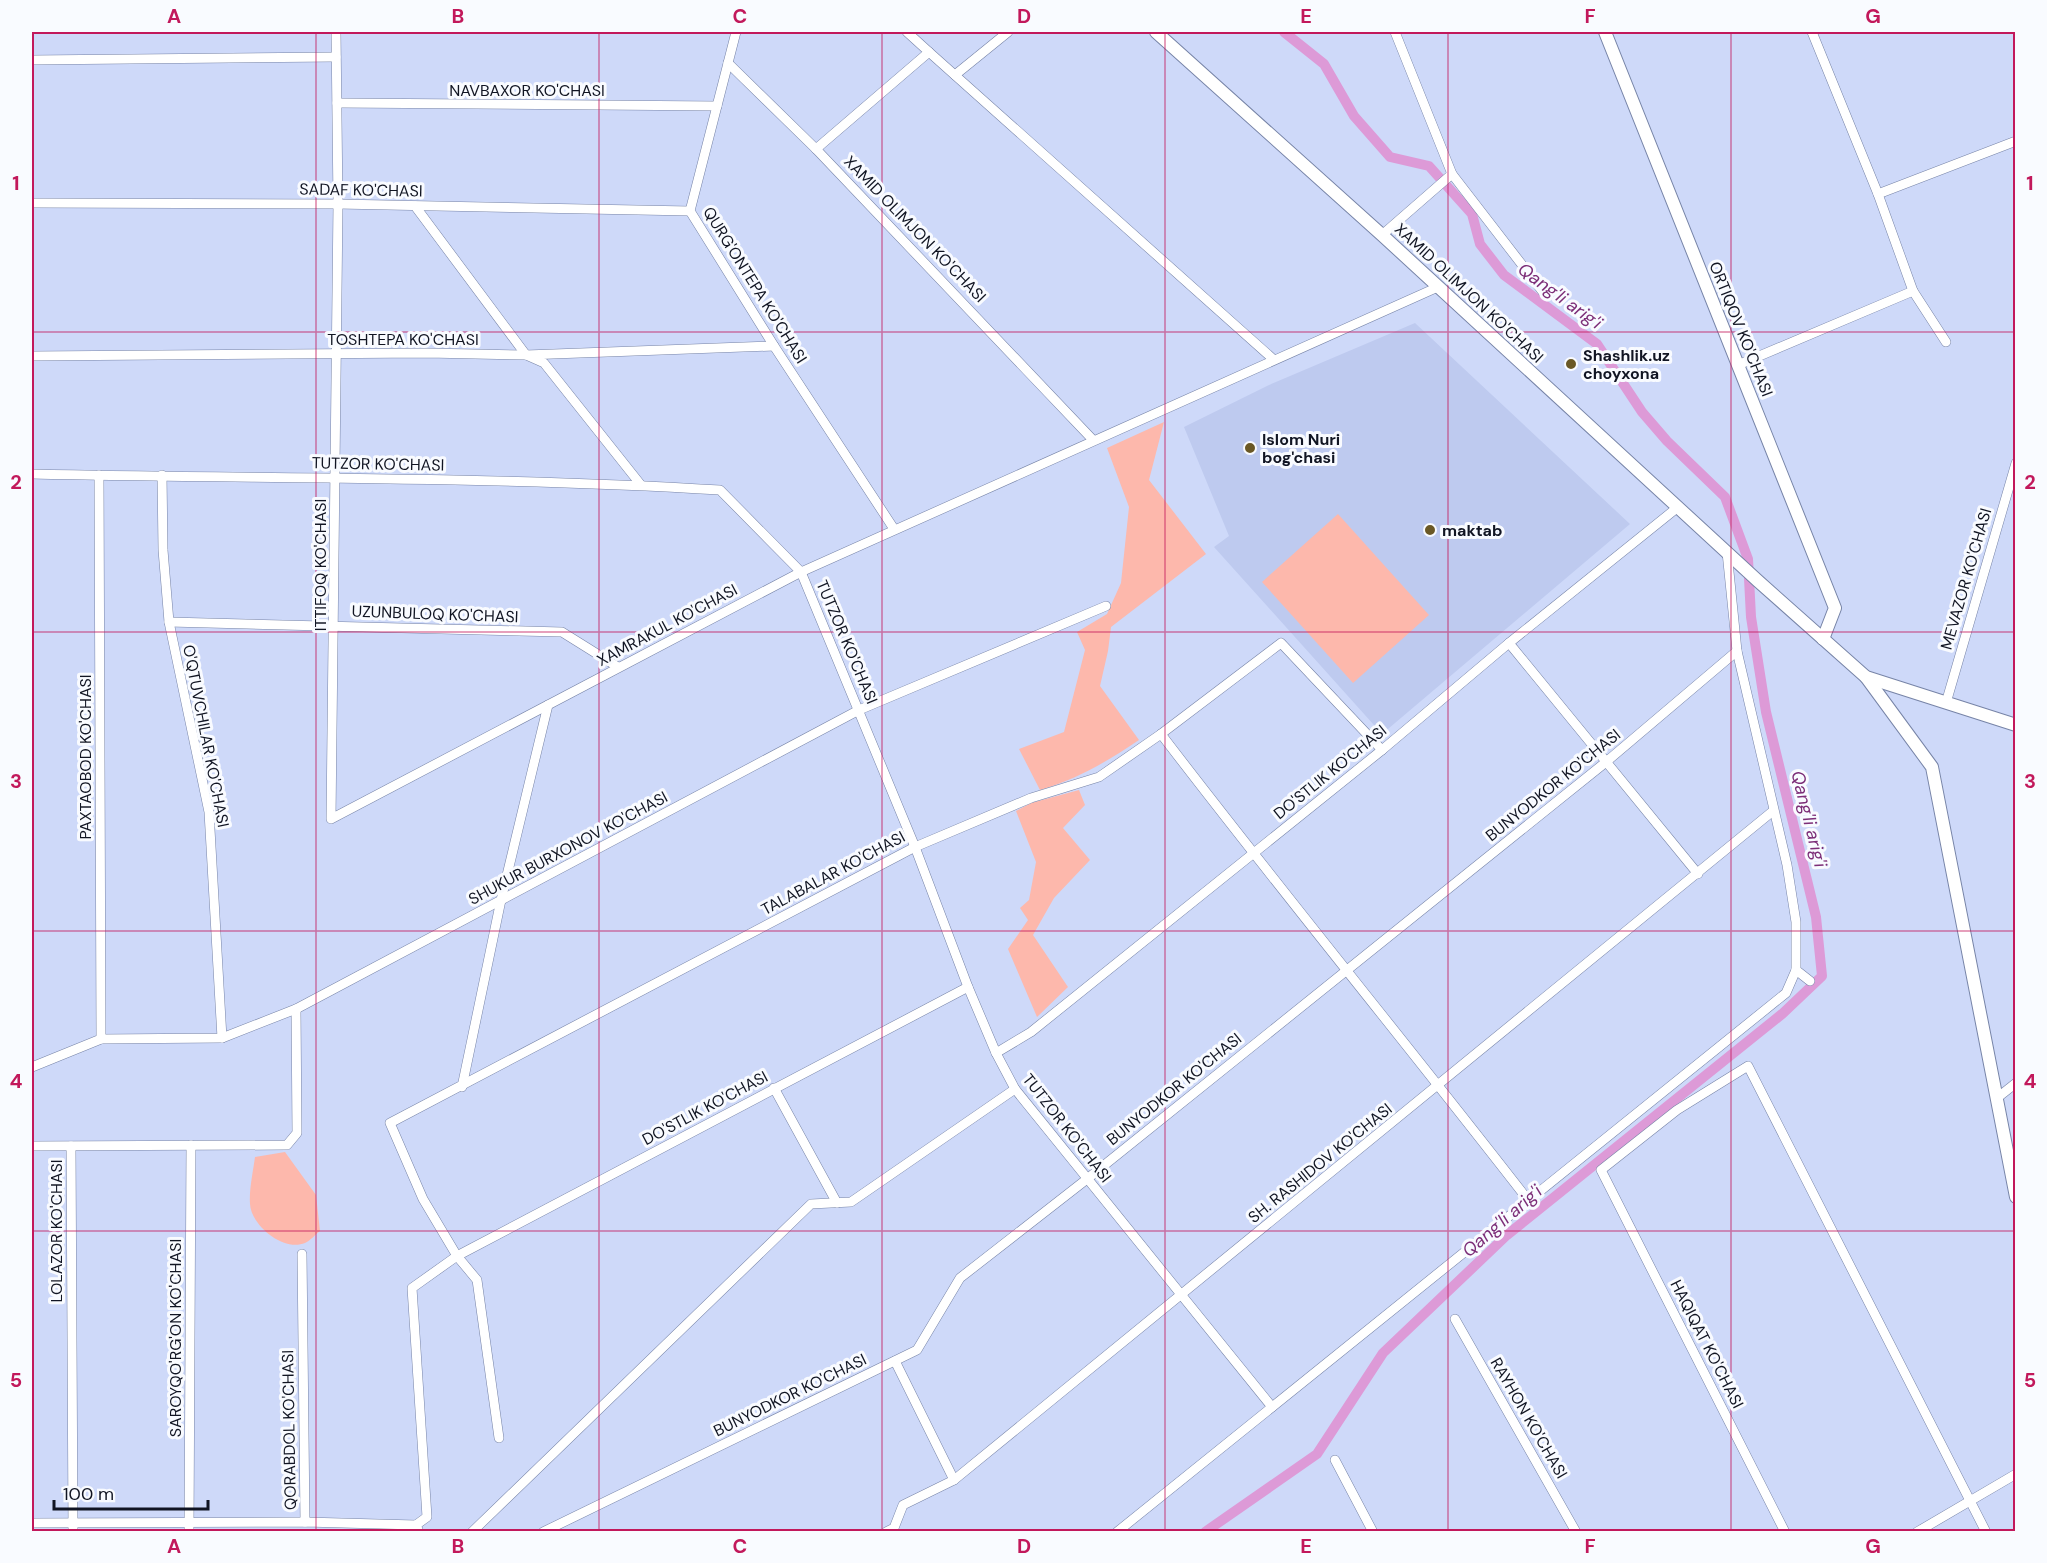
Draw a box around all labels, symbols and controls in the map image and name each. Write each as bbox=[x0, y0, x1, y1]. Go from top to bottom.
text: A bbox=[167, 3, 181, 29]
text: B bbox=[452, 3, 464, 29]
text: C bbox=[733, 3, 747, 29]
text: D bbox=[1017, 3, 1031, 29]
text: E bbox=[1300, 3, 1312, 29]
text: F bbox=[1584, 3, 1596, 29]
text: G bbox=[1865, 3, 1881, 29]
street label: NAVBAXOR KO'CHASI bbox=[449, 80, 605, 101]
street label: XAMID OLIMJON KO'CHASI bbox=[839, 151, 991, 307]
text: 1 bbox=[12, 170, 20, 196]
text: 1 bbox=[2026, 170, 2034, 196]
street label: SADAF KO'CHASI bbox=[299, 178, 423, 202]
street label: QURG'ONTEPA KO'CHASI bbox=[698, 203, 812, 367]
street label: XAMID OLIMJON KO'CHASI bbox=[1390, 218, 1548, 368]
water label: Qang'li arig'i bbox=[1513, 257, 1608, 335]
street label: ORTIQOV KO'CHASI bbox=[1704, 259, 1778, 399]
street label: TOSHTEPA KO'CHASI bbox=[327, 329, 479, 350]
place label: Shashlik.uz choyxona bbox=[1583, 345, 1670, 384]
marker: Shashlik.uz choyxona bbox=[1564, 357, 1578, 371]
place label: Islom Nuri bog'chasi bbox=[1262, 429, 1340, 468]
marker: Islom Nuri bog'chasi bbox=[1243, 441, 1257, 455]
street label: TUTZOR KO'CHASI bbox=[312, 452, 444, 476]
text: 2 bbox=[10, 469, 22, 495]
text: 2 bbox=[2024, 469, 2036, 495]
street label: ITTIFOQ KO'CHASI bbox=[310, 499, 331, 631]
street label: MEVAZOR KO'CHASI bbox=[1936, 506, 1996, 652]
place label: maktab bbox=[1442, 520, 1502, 541]
marker: maktab bbox=[1423, 523, 1437, 537]
street label: TUTZOR KO'CHASI bbox=[811, 577, 883, 707]
street label: XAMRAKUL KO'CHASI bbox=[593, 579, 741, 671]
street label: UZUNBULOQ KO'CHASI bbox=[351, 601, 519, 627]
street label: O'QTUVCHILAR KO'CHASI bbox=[178, 643, 234, 829]
street label: PAXTAOBOD KO'CHASI bbox=[75, 674, 96, 840]
street label: DO'STLIK KO'CHASI bbox=[1269, 720, 1391, 824]
street label: BUNYODKOR KO'CHASI bbox=[1481, 724, 1625, 846]
text: 3 bbox=[10, 768, 22, 794]
water label: Qang'li arig'i bbox=[1785, 768, 1833, 870]
text: 3 bbox=[2024, 768, 2036, 794]
street label: SHUKUR BURXONOV KO'CHASI bbox=[465, 786, 671, 910]
street label: TALABALAR KO'CHASI bbox=[757, 826, 909, 920]
street label: BUNYODKOR KO'CHASI bbox=[1102, 1028, 1246, 1150]
street label: DO'STLIK KO'CHASI bbox=[639, 1066, 771, 1150]
text: 4 bbox=[10, 1068, 23, 1094]
text: 4 bbox=[2024, 1068, 2037, 1094]
street label: TUTZOR KO'CHASI bbox=[1018, 1069, 1116, 1187]
street label: SH. RASHIDOV KO'CHASI bbox=[1244, 1098, 1396, 1228]
street label: LOLAZOR KO'CHASI bbox=[46, 1160, 67, 1302]
water label: Qang'li arig'i bbox=[1457, 1179, 1548, 1262]
street label: SAROYQO'RG'ON KO'CHASI bbox=[165, 1239, 186, 1437]
street label: HAQIQAT KO'CHASI bbox=[1665, 1276, 1749, 1412]
street label: BUNYODKOR KO'CHASI bbox=[710, 1349, 870, 1441]
street label: QORABDOL KO'CHASI bbox=[277, 1350, 301, 1510]
street label: RAYHON KO'CHASI bbox=[1486, 1354, 1572, 1482]
text: 5 bbox=[10, 1367, 22, 1393]
text: 5 bbox=[2024, 1367, 2036, 1393]
scale bar bbox=[54, 1473, 208, 1511]
text: 100 m bbox=[63, 1482, 114, 1506]
text: A bbox=[167, 1533, 181, 1559]
text: B bbox=[452, 1533, 464, 1559]
text: C bbox=[733, 1533, 747, 1559]
text: D bbox=[1017, 1533, 1031, 1559]
text: E bbox=[1300, 1533, 1312, 1559]
text: F bbox=[1584, 1533, 1596, 1559]
text: G bbox=[1865, 1533, 1881, 1559]

